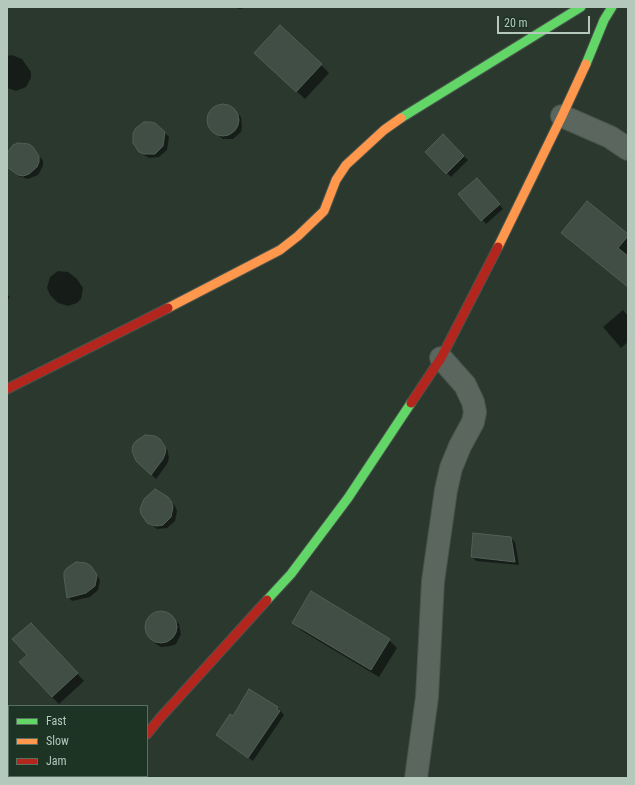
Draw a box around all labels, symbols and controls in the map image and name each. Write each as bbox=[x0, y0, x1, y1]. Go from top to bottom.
scale bar bbox=[499, 8, 592, 34]
text: 20 m bbox=[504, 16, 528, 30]
legend bbox=[8, 705, 148, 777]
text: Fast bbox=[46, 714, 66, 728]
text: Slow bbox=[46, 734, 69, 748]
text: Jam bbox=[46, 754, 67, 768]

